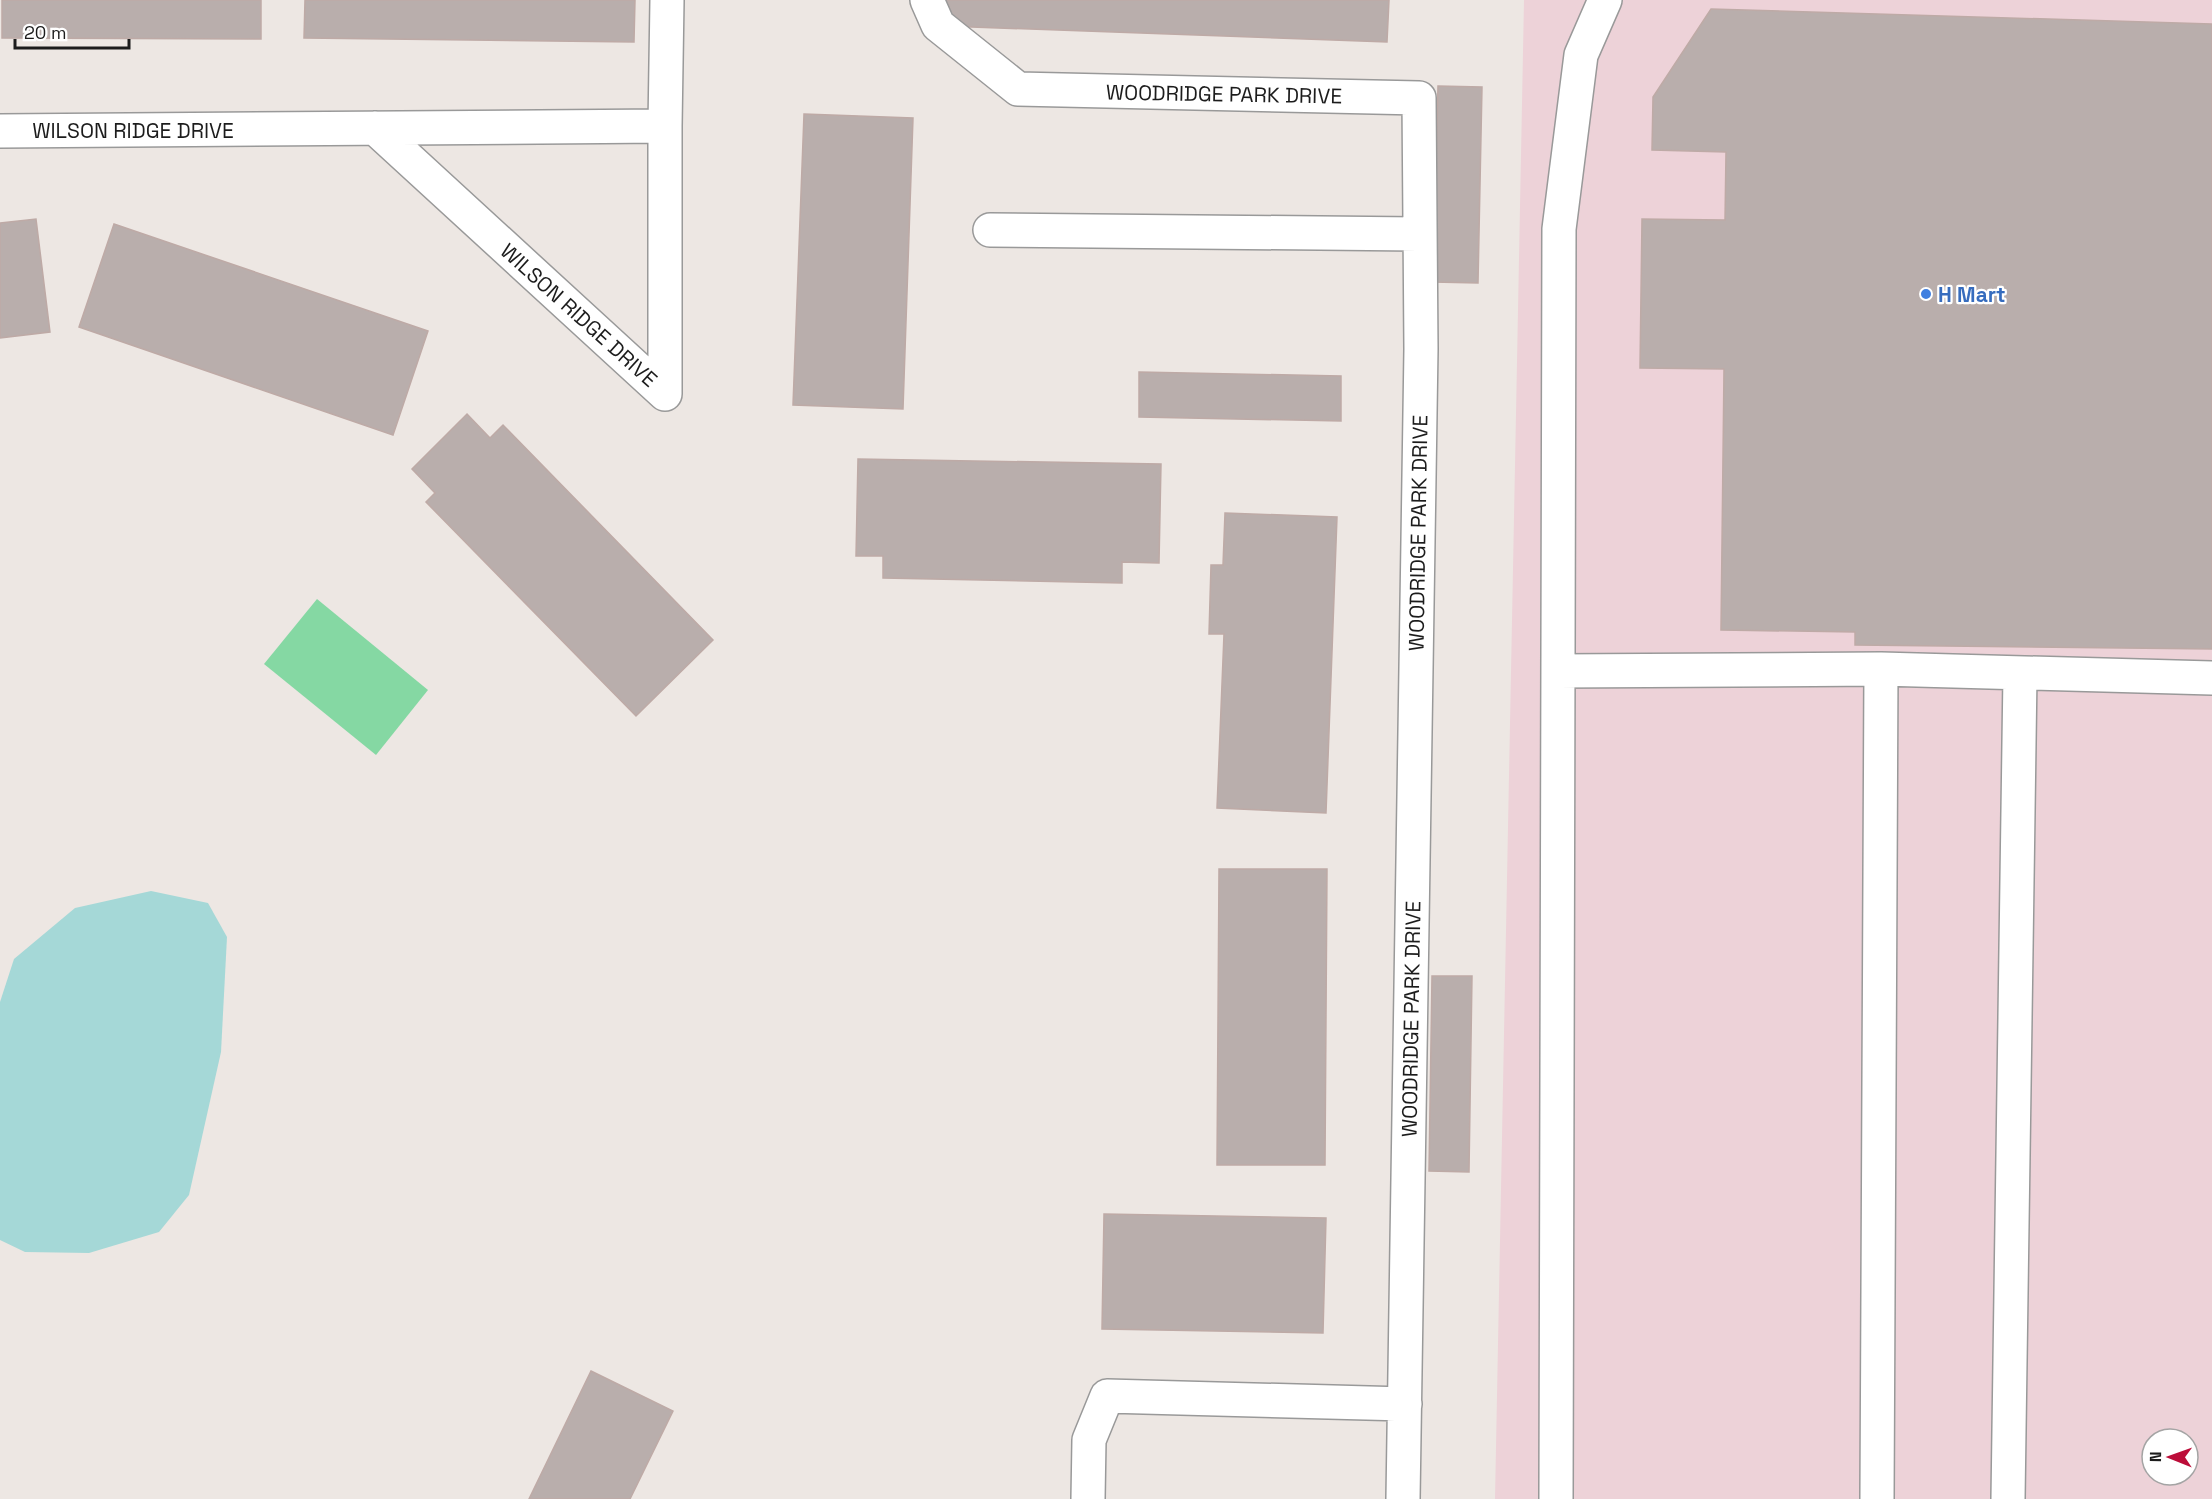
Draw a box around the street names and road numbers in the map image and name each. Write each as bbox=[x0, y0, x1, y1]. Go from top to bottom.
street label: WOODRIDGE PARK DRIVE bbox=[1106, 78, 1342, 110]
street label: WILSON RIDGE DRIVE bbox=[32, 117, 234, 144]
street label: WILSON RIDGE DRIVE bbox=[495, 237, 663, 393]
street label: WOODRIDGE PARK DRIVE bbox=[1402, 415, 1434, 651]
street label: WOODRIDGE PARK DRIVE bbox=[1395, 901, 1427, 1137]

